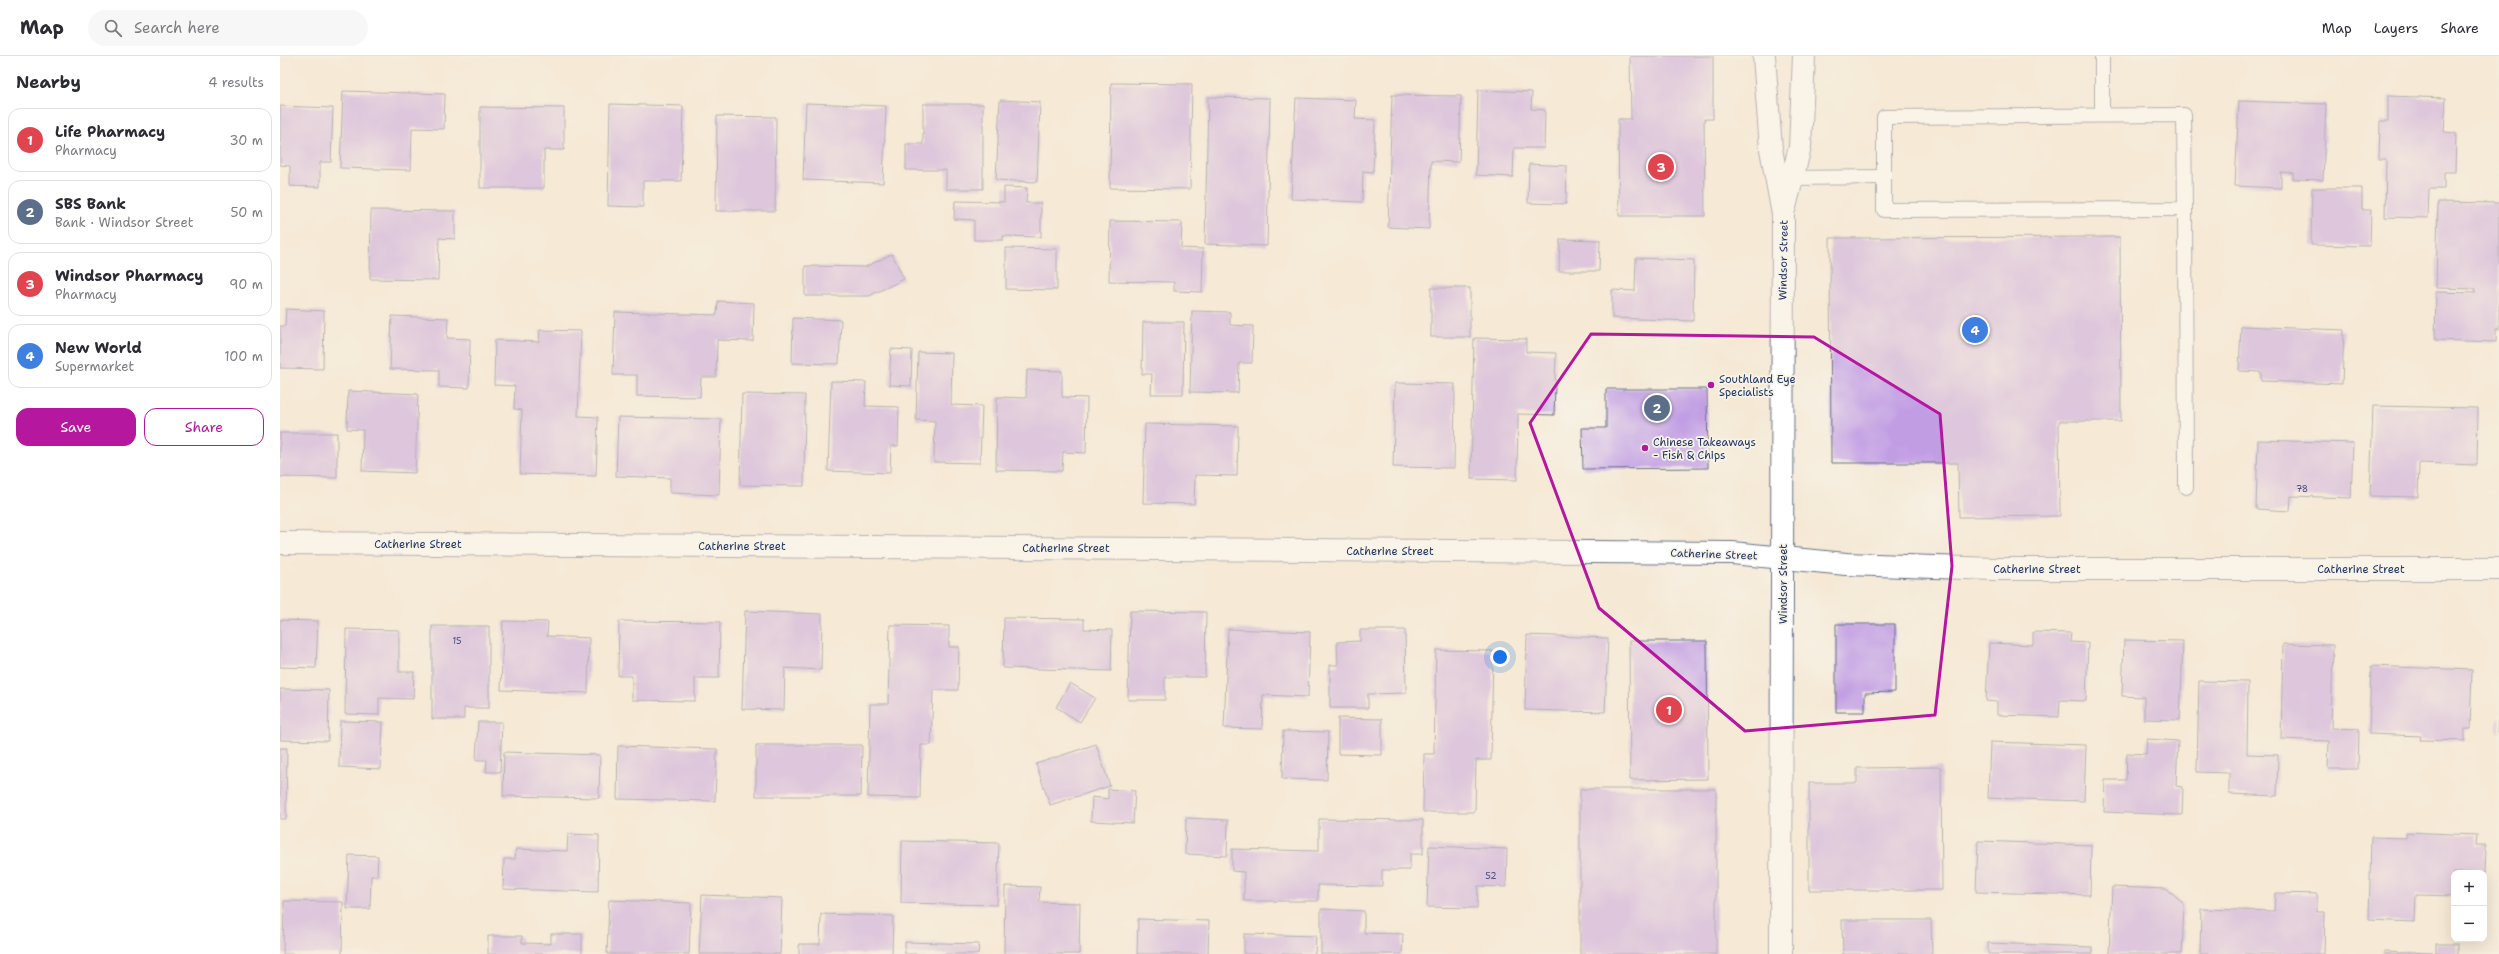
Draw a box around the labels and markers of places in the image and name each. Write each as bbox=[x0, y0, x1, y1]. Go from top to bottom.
pin: 3 bbox=[1648, 152, 1674, 182]
pin: 4 bbox=[1962, 315, 1988, 345]
place label: Southland Eye Specialists bbox=[1719, 372, 1796, 400]
marker: Southland Eye Specialists bbox=[1706, 380, 1716, 390]
pin: 2 bbox=[1644, 393, 1670, 423]
place label: Chinese Takeaways - Fish & Chips bbox=[1653, 435, 1756, 463]
marker: Chinese Takeaways - Fish & Chips bbox=[1640, 443, 1650, 453]
pin: 1 bbox=[1656, 695, 1682, 725]

